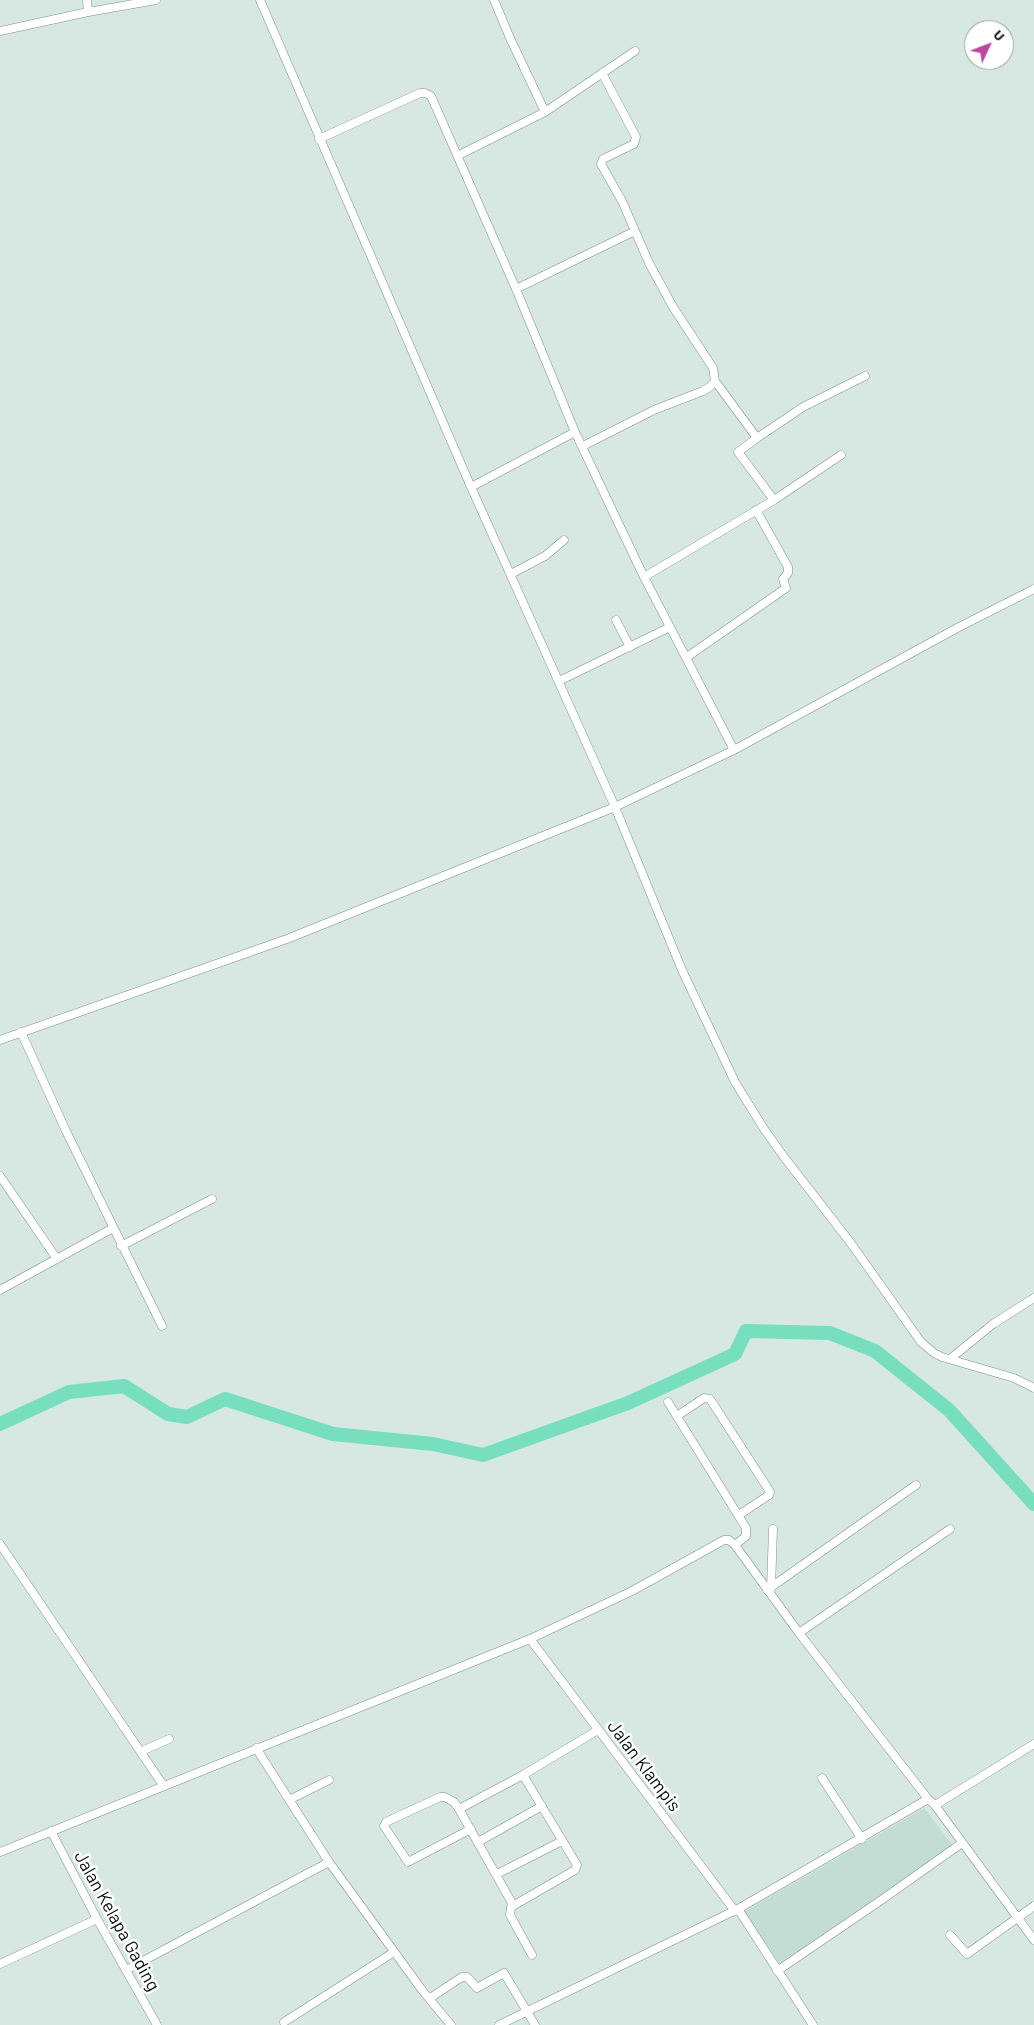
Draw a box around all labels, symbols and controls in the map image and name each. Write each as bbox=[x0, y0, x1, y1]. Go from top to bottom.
north arrow bbox=[964, 20, 1014, 70]
text: U bbox=[990, 26, 1009, 44]
street label: Jalan Klampis bbox=[603, 1716, 685, 1816]
street label: Jalan Kelapa Gading bbox=[70, 1847, 164, 1995]

